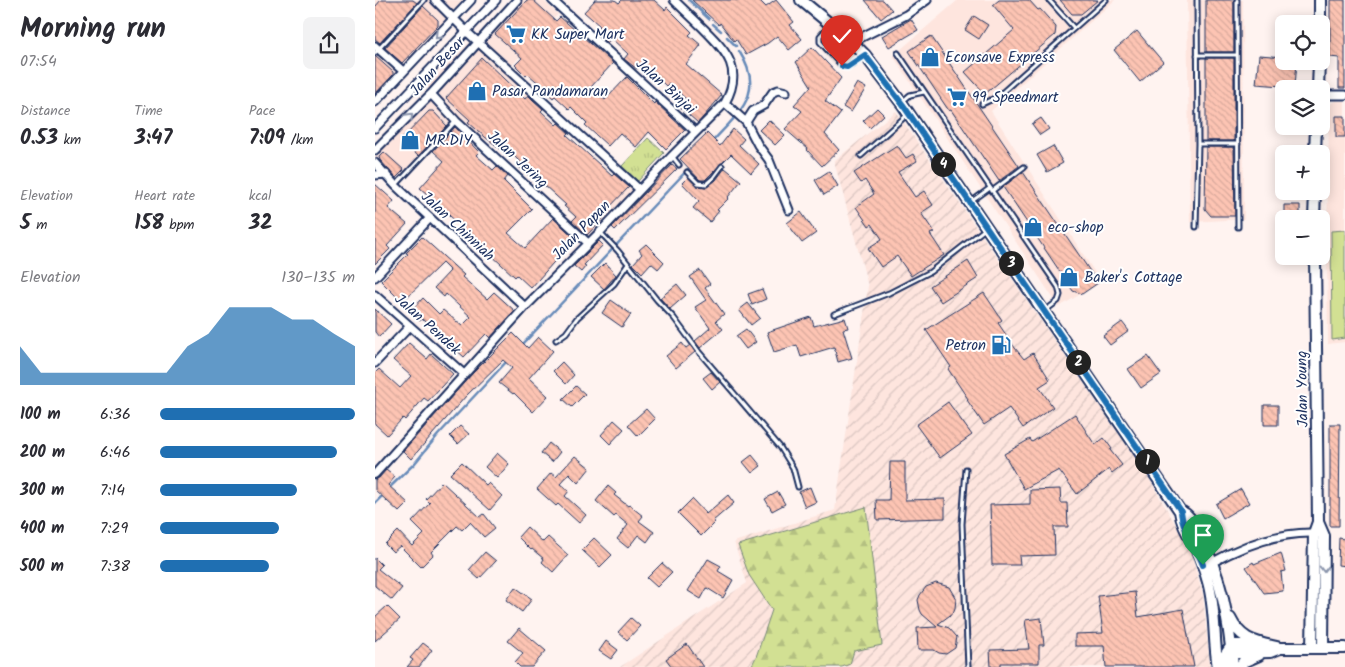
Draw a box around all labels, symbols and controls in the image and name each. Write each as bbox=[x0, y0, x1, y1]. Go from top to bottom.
text: Morning run bbox=[20, 7, 166, 52]
pin bbox=[821, 15, 863, 66]
map controls bbox=[1275, 15, 1330, 265]
button: locate bbox=[1275, 15, 1330, 70]
button: share bbox=[303, 17, 355, 69]
icon: check bbox=[828, 22, 856, 50]
supermarket icon: KK Super Mart bbox=[505, 23, 527, 45]
place label: KK Super Mart bbox=[531, 23, 625, 47]
one-way arrow bbox=[435, 30, 444, 39]
street label: Jalan Besar bbox=[404, 31, 472, 102]
shop icon: Econsave Express bbox=[919, 46, 941, 68]
place label: Econsave Express bbox=[945, 46, 1055, 70]
text: 07:54 bbox=[20, 49, 57, 74]
street label: Jalan Binjai bbox=[630, 53, 702, 121]
shop icon: Pasar Pandamaran bbox=[466, 80, 488, 102]
place label: Pasar Pandamaran bbox=[492, 80, 608, 104]
button: layers bbox=[1275, 80, 1330, 135]
supermarket icon: 99 Speedmart bbox=[946, 86, 968, 108]
place label: 99 Speedmart bbox=[972, 86, 1059, 110]
text: Distance bbox=[20, 100, 70, 122]
text: Time bbox=[134, 100, 163, 122]
text: Pace bbox=[249, 100, 275, 122]
one-way arrow bbox=[404, 112, 413, 121]
text: 0.53 bbox=[20, 122, 58, 155]
text: 3:47 bbox=[134, 122, 172, 155]
text: 7:09 bbox=[249, 122, 285, 155]
street label: Jalan Jering bbox=[481, 125, 553, 194]
text: km bbox=[58, 129, 81, 151]
text: /km bbox=[285, 129, 313, 151]
shop icon: MR.DIY bbox=[399, 129, 421, 151]
place label: MR.DIY bbox=[425, 129, 473, 153]
button: + bbox=[1275, 145, 1330, 200]
pin: 4 bbox=[931, 152, 955, 176]
text: 4 bbox=[940, 153, 947, 175]
text: Elevation bbox=[20, 185, 73, 207]
text: Heart rate bbox=[134, 185, 195, 207]
text: kcal bbox=[249, 185, 271, 207]
street label: Jalan Chinniah bbox=[415, 186, 500, 268]
street label: Jalan Papan bbox=[547, 195, 617, 266]
text: 5 bbox=[20, 207, 31, 240]
text: 158 bbox=[134, 207, 164, 240]
text: 32 bbox=[249, 207, 272, 240]
button: − bbox=[1275, 210, 1330, 265]
text: m bbox=[31, 214, 47, 236]
text: bpm bbox=[164, 214, 195, 236]
shop icon: eco-shop bbox=[1022, 216, 1044, 238]
place label: eco-shop bbox=[1048, 216, 1104, 240]
pin: 3 bbox=[999, 250, 1023, 276]
text: 3 bbox=[1008, 252, 1015, 274]
text: Elevation bbox=[20, 265, 81, 290]
text: 130–135 m bbox=[281, 265, 355, 290]
shop icon: Baker's Cottage bbox=[1058, 266, 1080, 288]
place label: Baker's Cottage bbox=[1084, 266, 1182, 290]
street label: Jalan Pendek bbox=[388, 288, 467, 362]
place label: Petron bbox=[946, 334, 986, 358]
fuel station icon: Petron bbox=[990, 334, 1012, 356]
pin: 2 bbox=[1065, 350, 1091, 374]
text: 2 bbox=[1074, 351, 1083, 373]
street label: Jalan Young bbox=[1290, 351, 1316, 427]
text: 100 m bbox=[20, 402, 61, 427]
text: 6:36 bbox=[100, 402, 131, 427]
text: 200 m bbox=[20, 440, 65, 465]
text: 6:46 bbox=[100, 440, 131, 465]
pin: 1 bbox=[1135, 448, 1159, 474]
text: 1 bbox=[1145, 450, 1150, 472]
text: 300 m bbox=[20, 478, 64, 503]
text: 7:14 bbox=[100, 478, 125, 503]
pin bbox=[1182, 514, 1224, 565]
text: 400 m bbox=[20, 516, 64, 541]
text: 7:29 bbox=[100, 516, 128, 541]
icon: arrive bbox=[1189, 521, 1217, 549]
text: 500 m bbox=[20, 554, 64, 579]
text: 7:38 bbox=[100, 554, 130, 579]
one-way arrow bbox=[1319, 566, 1329, 573]

